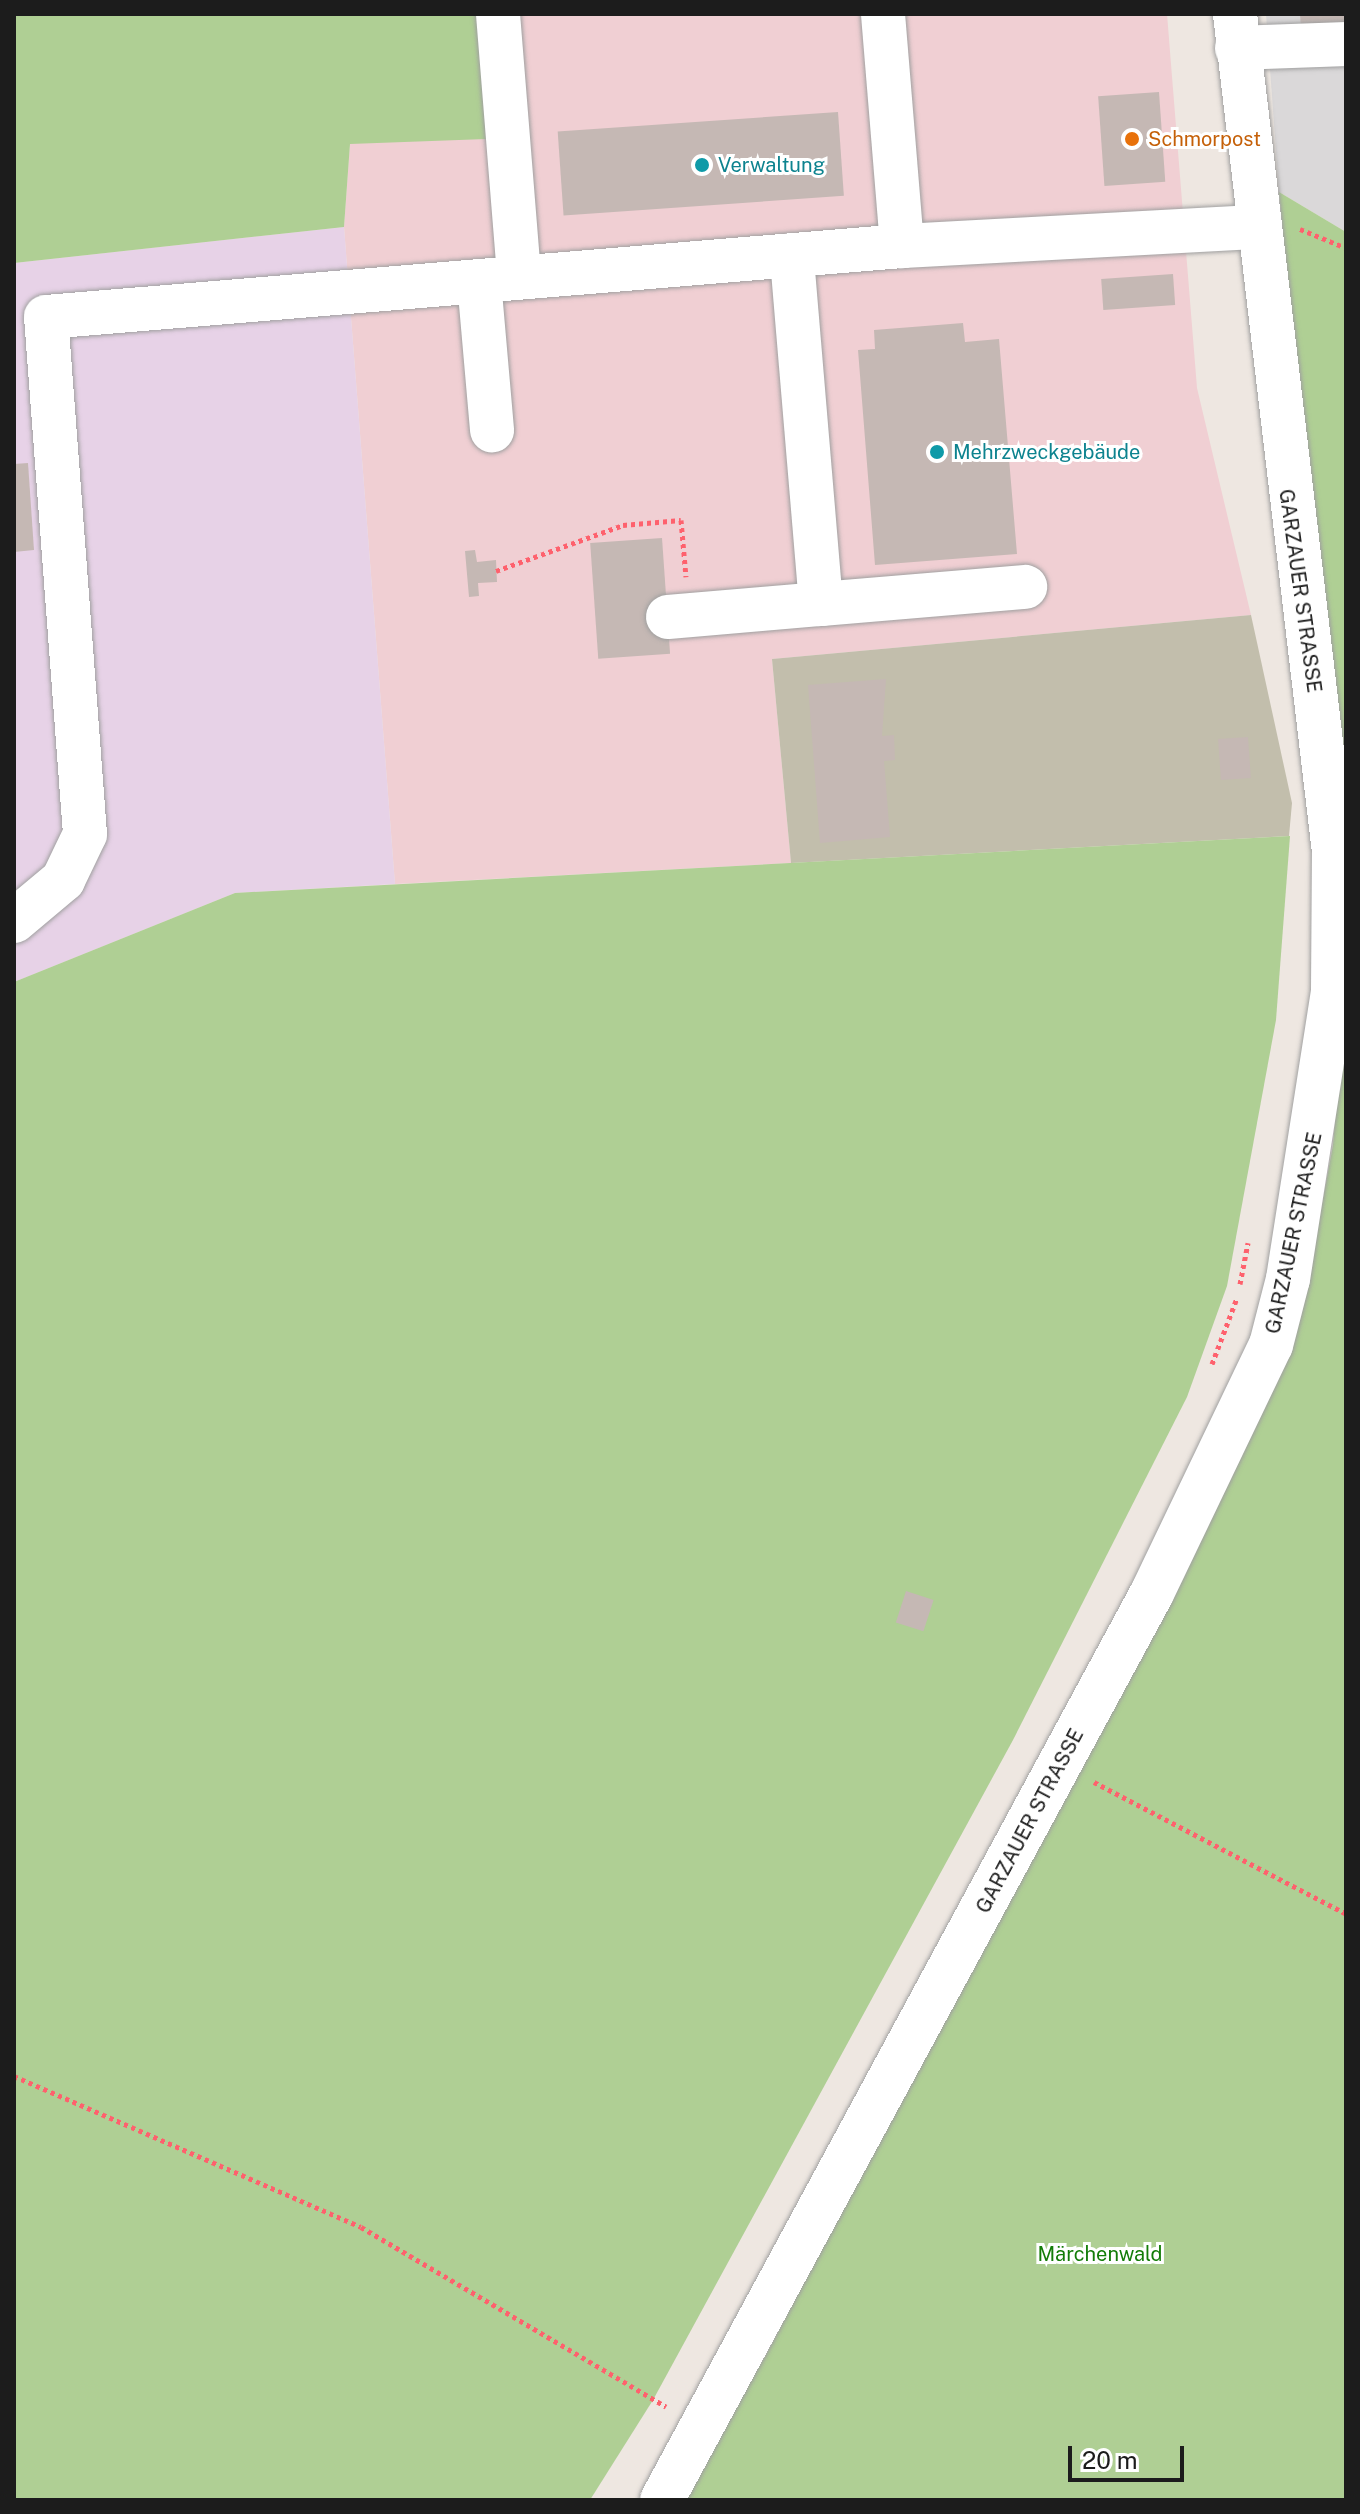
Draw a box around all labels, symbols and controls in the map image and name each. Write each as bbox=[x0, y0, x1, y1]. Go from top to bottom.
place label: Schmorpost bbox=[1148, 127, 1261, 151]
marker: Schmorpost bbox=[1123, 130, 1141, 148]
place label: Verwaltung bbox=[718, 153, 825, 177]
marker: Verwaltung bbox=[693, 156, 711, 174]
place label: Mehrzweckgebäude bbox=[953, 440, 1140, 464]
marker: Mehrzweckgebäude bbox=[928, 443, 946, 461]
street label: GARZAUER STRASSE bbox=[1274, 488, 1326, 694]
street label: GARZAUER STRASSE bbox=[1261, 1130, 1327, 1336]
street label: GARZAUER STRASSE bbox=[971, 1725, 1089, 1917]
park label: Märchenwald bbox=[1037, 2242, 1163, 2266]
scale bar bbox=[1072, 2430, 1188, 2480]
text: 20 m bbox=[1082, 2446, 1138, 2474]

